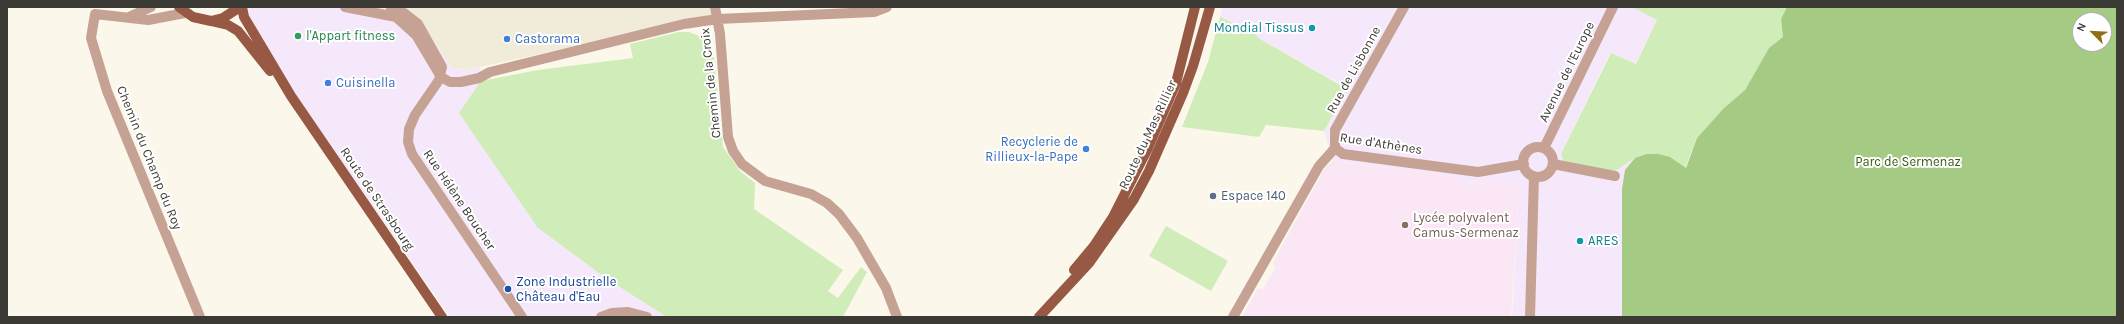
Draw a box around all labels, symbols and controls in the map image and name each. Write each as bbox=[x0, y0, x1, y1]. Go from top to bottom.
north arrow bbox=[2072, 12, 2112, 52]
street label: Avenue de l'Europe bbox=[1536, 19, 1598, 125]
place label: Mondial Tissus bbox=[1214, 20, 1304, 36]
text: N bbox=[2074, 21, 2089, 34]
marker: Mondial Tissus bbox=[1307, 23, 1317, 33]
street label: Rue de Lisbonne bbox=[1324, 24, 1384, 116]
street label: Chemin de la Croix bbox=[697, 27, 725, 139]
place label: l'Appart fitness bbox=[306, 28, 395, 44]
marker: l'Appart fitness bbox=[293, 31, 303, 41]
place label: Castorama bbox=[515, 31, 580, 47]
marker: Castorama bbox=[502, 34, 512, 44]
place label: Cuisinella bbox=[336, 75, 395, 91]
marker: Cuisinella bbox=[323, 78, 333, 88]
street label: Route du Mas Rillier bbox=[1116, 78, 1180, 192]
street label: Chemin du Champ du Roy bbox=[113, 84, 185, 232]
street label: Rue d'Athènes bbox=[1339, 130, 1423, 158]
place label: Recyclerie de Rillieux-la-Pape bbox=[985, 134, 1078, 165]
street label: Route de Strasbourg bbox=[337, 144, 417, 254]
marker: Recyclerie de Rillieux-la-Pape bbox=[1081, 144, 1091, 154]
street label: Rue Hélène Boucher bbox=[420, 147, 498, 253]
park label: Parc de Sermenaz bbox=[1855, 154, 1961, 170]
place label: Espace 140 bbox=[1221, 188, 1286, 204]
marker: Espace 140 bbox=[1208, 191, 1218, 201]
place label: Lycée polyvalent Camus-Sermenaz bbox=[1413, 210, 1519, 241]
marker: Lycée polyvalent Camus-Sermenaz bbox=[1400, 220, 1410, 230]
place label: ARES bbox=[1588, 233, 1619, 249]
marker: ARES bbox=[1575, 236, 1585, 246]
place label: Zone Industrielle Château d'Eau bbox=[516, 274, 616, 305]
marker: Zone Industrielle Château d'Eau bbox=[503, 284, 513, 294]

